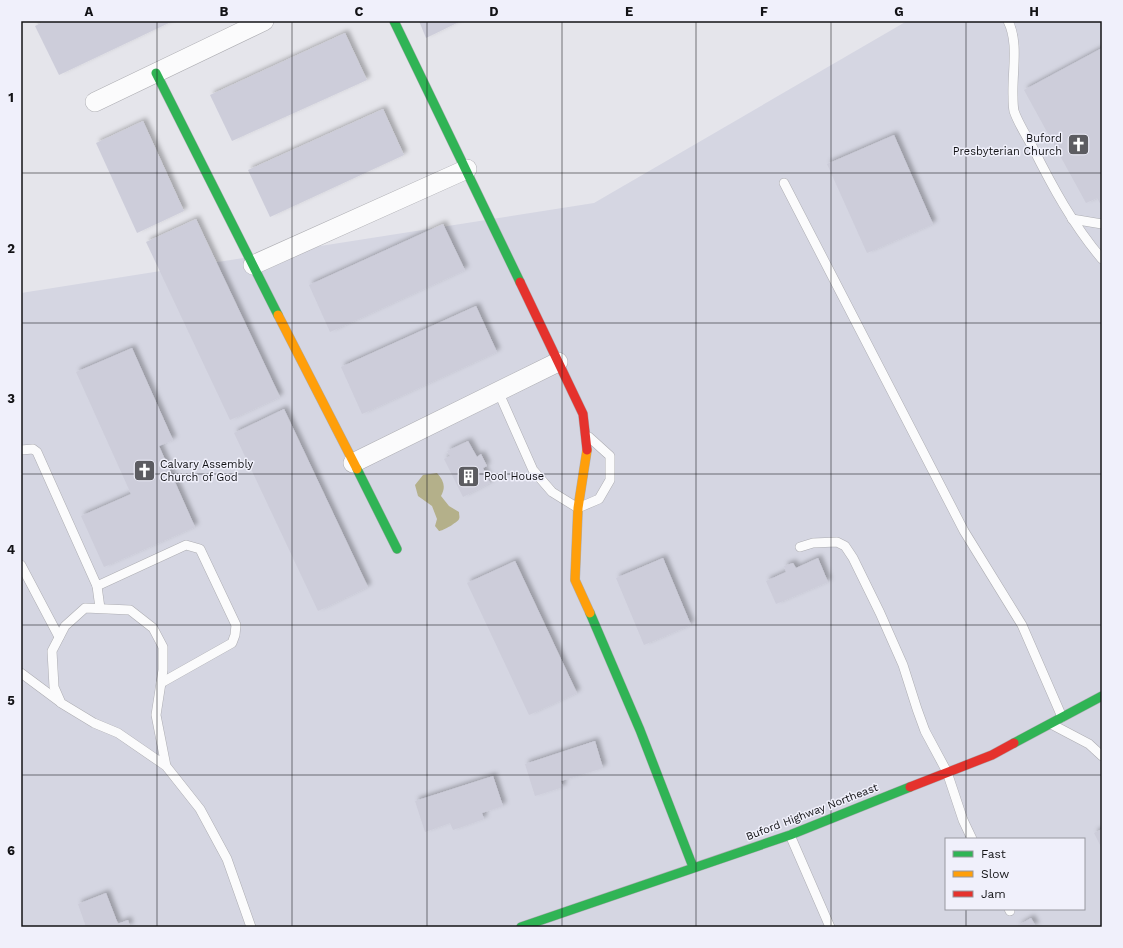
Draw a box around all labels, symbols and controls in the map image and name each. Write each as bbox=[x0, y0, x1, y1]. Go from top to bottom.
text: A bbox=[85, 4, 94, 19]
text: B bbox=[220, 4, 229, 19]
text: C bbox=[355, 4, 364, 19]
text: D bbox=[489, 4, 499, 19]
text: E bbox=[625, 4, 633, 19]
text: F bbox=[760, 4, 768, 19]
text: G bbox=[894, 4, 904, 19]
text: H bbox=[1029, 4, 1039, 19]
text: 1 bbox=[8, 90, 14, 105]
church icon: Buford Presbyterian Church bbox=[1065, 131, 1091, 157]
place label: Buford Presbyterian Church bbox=[953, 132, 1062, 158]
text: 2 bbox=[7, 241, 15, 256]
text: 3 bbox=[7, 391, 15, 406]
church icon: Calvary Assembly Church of God bbox=[132, 457, 158, 483]
place label: Calvary Assembly Church of God bbox=[160, 458, 254, 484]
building icon: Pool House bbox=[456, 463, 482, 489]
place label: Pool House bbox=[484, 470, 544, 483]
text: 4 bbox=[7, 542, 16, 557]
text: 5 bbox=[7, 693, 15, 708]
street label: Buford Highway Northeast bbox=[744, 781, 880, 843]
legend bbox=[945, 838, 1085, 910]
text: 6 bbox=[7, 843, 15, 858]
text: Fast bbox=[981, 847, 1006, 861]
text: Slow bbox=[981, 867, 1009, 881]
text: Jam bbox=[981, 887, 1006, 901]

